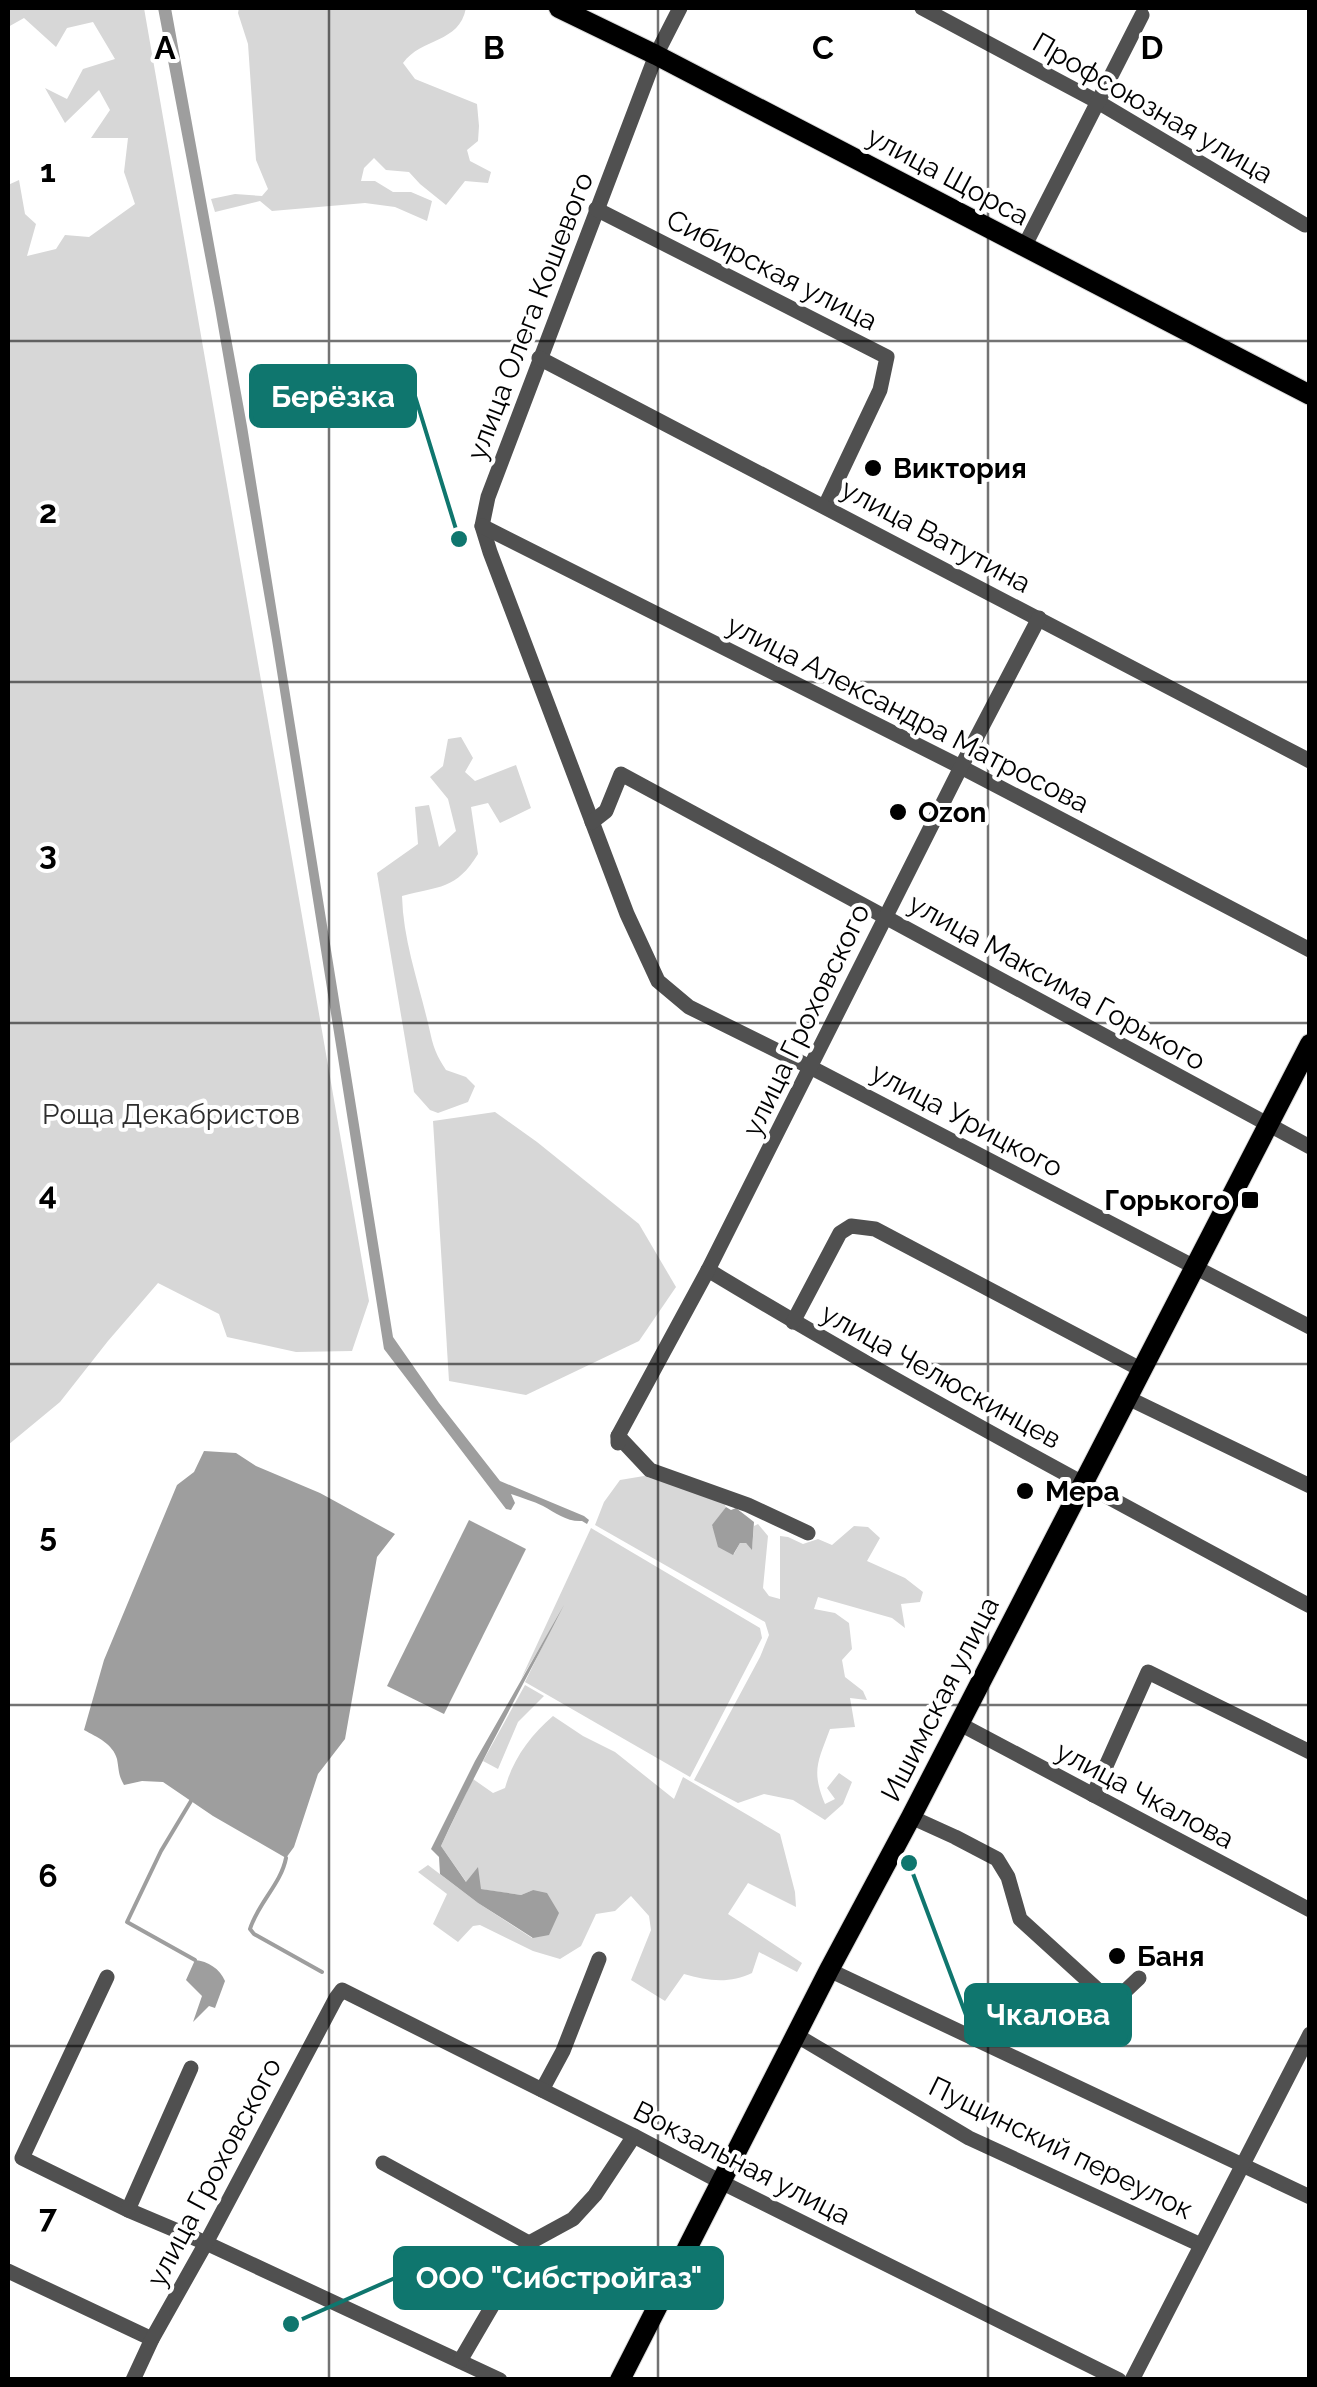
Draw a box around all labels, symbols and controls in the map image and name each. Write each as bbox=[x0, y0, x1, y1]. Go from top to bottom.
street label: Профсоюзная улица bbox=[1027, 26, 1279, 190]
text: A bbox=[154, 29, 176, 66]
text: B bbox=[483, 29, 505, 66]
text: C bbox=[812, 29, 834, 66]
text: D bbox=[1141, 29, 1163, 66]
street label: улица Щорса bbox=[861, 120, 1035, 232]
text: 1 bbox=[40, 152, 56, 189]
street label: улица Олега Кошевого bbox=[460, 167, 600, 465]
street label: Сибирская улица bbox=[661, 203, 883, 337]
callout: Берёзка bbox=[251, 366, 415, 426]
text: Берёзка bbox=[271, 379, 395, 414]
place label: Виктория bbox=[893, 452, 1027, 485]
marker: Виктория bbox=[862, 457, 884, 479]
street label: улица Ватутина bbox=[835, 472, 1037, 600]
text: 2 bbox=[39, 493, 57, 530]
street label: улица Александра Матросова bbox=[721, 608, 1095, 820]
place label: Ozon bbox=[918, 796, 987, 829]
marker: Ozon bbox=[887, 801, 909, 823]
text: 3 bbox=[39, 834, 57, 871]
street label: улица Максима Горького bbox=[903, 887, 1211, 1077]
street label: улица Гроховского bbox=[735, 898, 877, 1142]
street label: улица Урицкого bbox=[866, 1056, 1068, 1184]
park label: Роща Декабристов bbox=[42, 1098, 300, 1131]
text: 4 bbox=[39, 1175, 57, 1212]
place label: Горького bbox=[1104, 1184, 1230, 1217]
marker: Горького bbox=[1239, 1189, 1261, 1211]
street label: улица Челюскинцев bbox=[815, 1296, 1067, 1456]
place label: Мера bbox=[1045, 1475, 1120, 1508]
marker: Мера bbox=[1014, 1480, 1036, 1502]
text: 5 bbox=[39, 1516, 57, 1553]
street label: Ишимская улица bbox=[874, 1591, 1006, 1807]
street label: улица Чкалова bbox=[1050, 1734, 1240, 1856]
text: 6 bbox=[38, 1857, 58, 1894]
place label: Баня bbox=[1137, 1940, 1204, 1973]
marker: Баня bbox=[1106, 1945, 1128, 1967]
callout: Чкалова bbox=[966, 1985, 1130, 2045]
text: Чкалова bbox=[986, 1997, 1110, 2032]
street label: улица Гроховского bbox=[140, 2052, 288, 2292]
street label: Пущинский переулок bbox=[924, 2070, 1198, 2226]
street label: Вокзальная улица bbox=[628, 2094, 856, 2232]
text: 7 bbox=[39, 2198, 57, 2235]
callout: ООО "Сибстройгаз" bbox=[395, 2248, 722, 2308]
text: ООО "Сибстройгаз" bbox=[416, 2260, 702, 2295]

